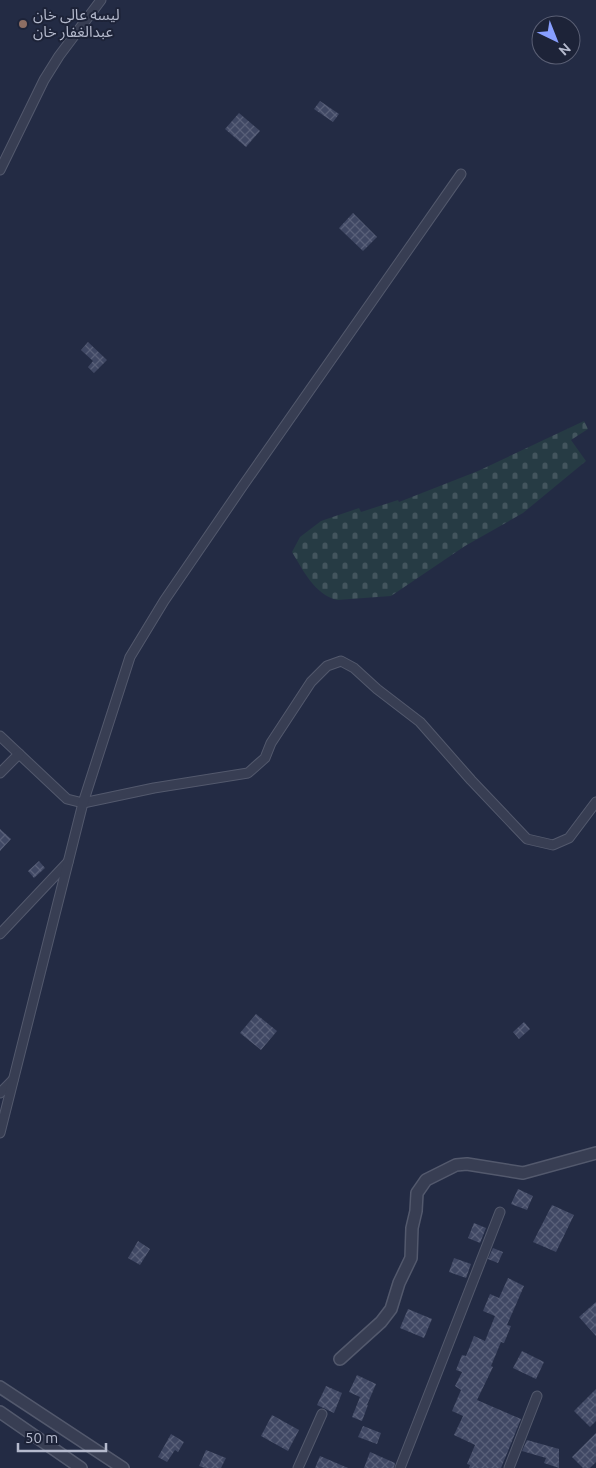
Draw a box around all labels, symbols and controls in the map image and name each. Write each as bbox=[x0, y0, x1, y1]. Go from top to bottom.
place label: لیسه عالی خان عبدالغفار خان bbox=[33, 6, 120, 41]
north arrow bbox=[531, 15, 581, 65]
marker: لیسه عالی خان عبدالغفار خان bbox=[17, 18, 29, 30]
text: N bbox=[556, 40, 574, 59]
scale bar bbox=[18, 1420, 105, 1452]
text: 50 m bbox=[25, 1429, 58, 1446]

